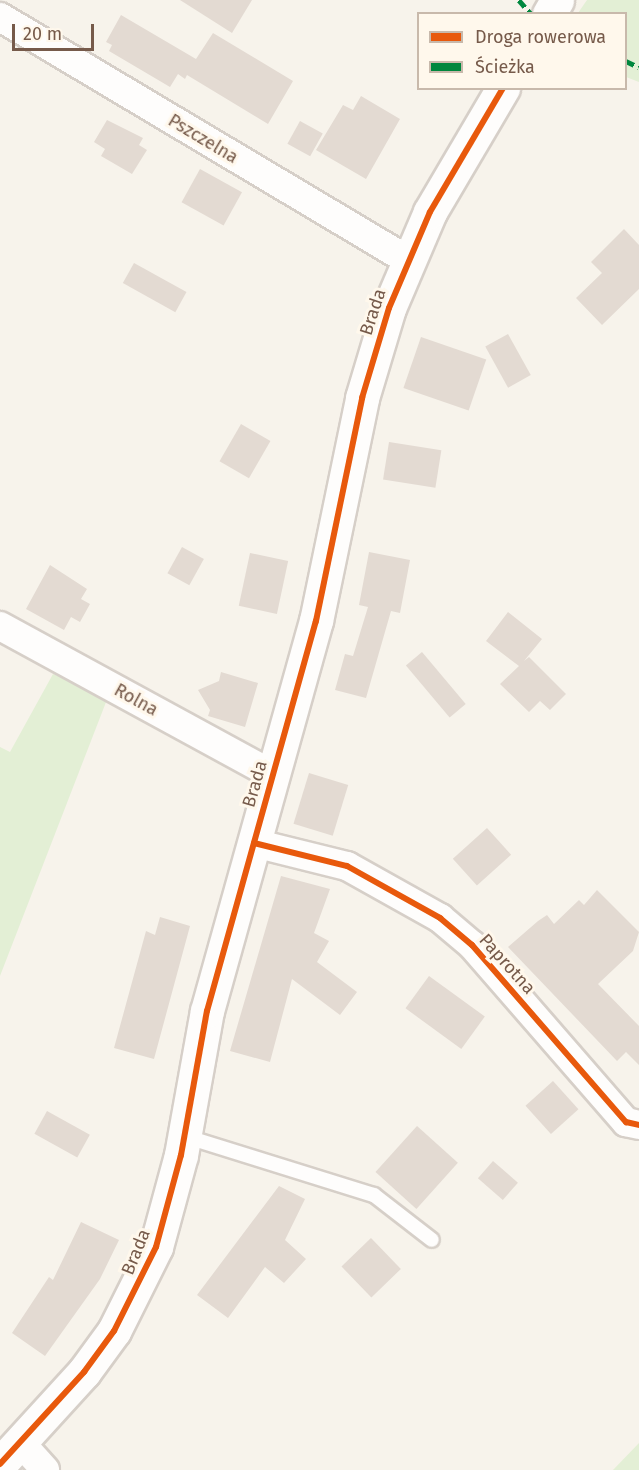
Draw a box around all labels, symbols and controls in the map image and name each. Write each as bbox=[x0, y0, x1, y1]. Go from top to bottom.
scale bar bbox=[15, 12, 98, 50]
legend bbox=[417, 12, 627, 90]
text: 20 m bbox=[23, 23, 62, 45]
text: Droga rowerowa bbox=[475, 26, 606, 48]
text: Ścieżka bbox=[475, 56, 535, 78]
street label: Pszczelna bbox=[164, 110, 242, 168]
street label: Brada bbox=[355, 286, 391, 338]
street label: Rolna bbox=[110, 679, 162, 721]
street label: Brada bbox=[238, 758, 272, 810]
street label: Paprotna bbox=[474, 929, 540, 999]
street label: Brada bbox=[117, 1226, 155, 1278]

